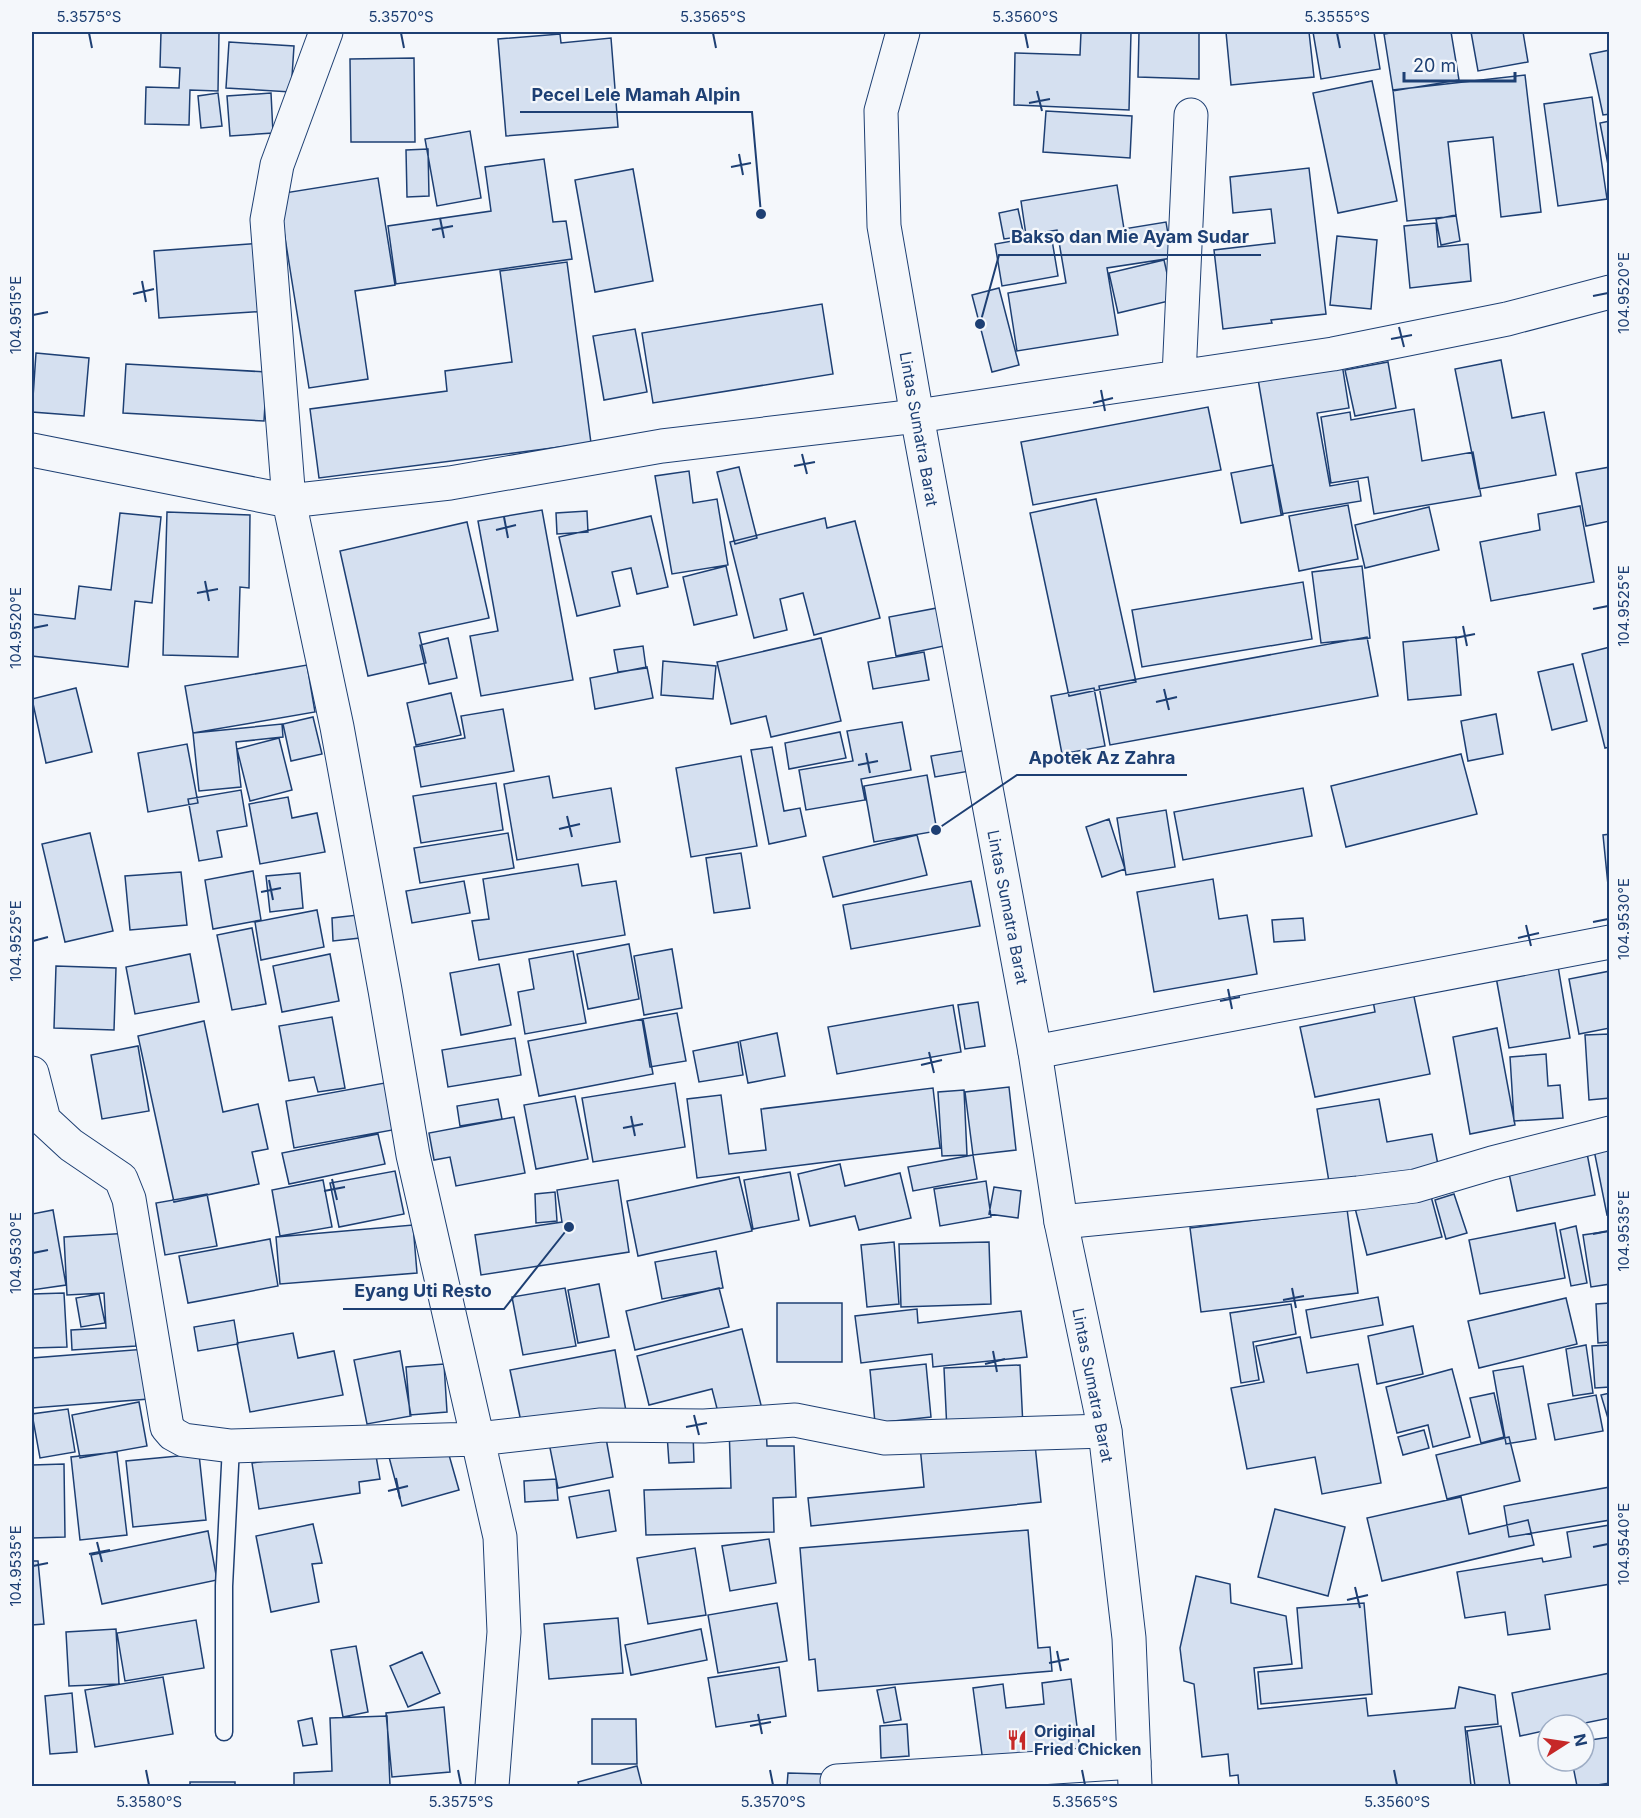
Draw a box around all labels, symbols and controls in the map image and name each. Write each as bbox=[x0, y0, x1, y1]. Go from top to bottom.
text: 5.3575°S bbox=[57, 7, 121, 26]
text: 5.3570°S bbox=[368, 7, 434, 26]
text: 5.3565°S bbox=[680, 7, 746, 26]
text: 5.3560°S bbox=[992, 7, 1058, 26]
text: 5.3555°S bbox=[1304, 7, 1370, 26]
scale bar bbox=[1404, 45, 1515, 83]
text: 20 m bbox=[1413, 55, 1456, 76]
callout: Pecel Lele Mamah Alpin bbox=[520, 76, 752, 112]
text: Pecel Lele Mamah Alpin bbox=[532, 84, 740, 105]
callout: Bakso dan Mie Ayam Sudar bbox=[999, 219, 1261, 255]
text: Bakso dan Mie Ayam Sudar bbox=[1011, 226, 1249, 247]
text: 104.9520°E bbox=[1614, 252, 1633, 334]
text: 104.9515°E bbox=[6, 276, 25, 354]
street label: Lintas Sumatra Barat bbox=[896, 350, 942, 508]
text: 104.9525°E bbox=[1614, 565, 1633, 647]
text: 104.9520°E bbox=[6, 587, 25, 669]
callout: Apotek Az Zahra bbox=[1017, 739, 1187, 775]
text: Apotek Az Zahra bbox=[1029, 747, 1175, 768]
street label: Lintas Sumatra Barat bbox=[983, 828, 1033, 986]
text: 104.9530°E bbox=[1614, 878, 1633, 960]
text: 104.9525°E bbox=[6, 900, 25, 982]
text: 104.9535°E bbox=[1614, 1190, 1633, 1272]
text: 104.9530°E bbox=[6, 1212, 25, 1294]
callout: Eyang Uti Resto bbox=[343, 1273, 504, 1309]
text: Eyang Uti Resto bbox=[354, 1280, 492, 1301]
street label: Lintas Sumatra Barat bbox=[1068, 1306, 1118, 1464]
text: 104.9540°E bbox=[1614, 1503, 1633, 1585]
text: 104.9535°E bbox=[6, 1525, 25, 1607]
north arrow bbox=[1536, 1713, 1596, 1773]
place label: Original Fried Chicken bbox=[1034, 1721, 1141, 1759]
restaurant icon: Original Fried Chicken bbox=[1005, 1728, 1029, 1752]
text: N bbox=[1570, 1732, 1592, 1748]
text: 5.3580°S bbox=[116, 1792, 182, 1811]
text: 5.3575°S bbox=[429, 1792, 493, 1811]
text: 5.3570°S bbox=[740, 1792, 806, 1811]
text: 5.3565°S bbox=[1052, 1792, 1118, 1811]
text: 5.3560°S bbox=[1364, 1792, 1430, 1811]

